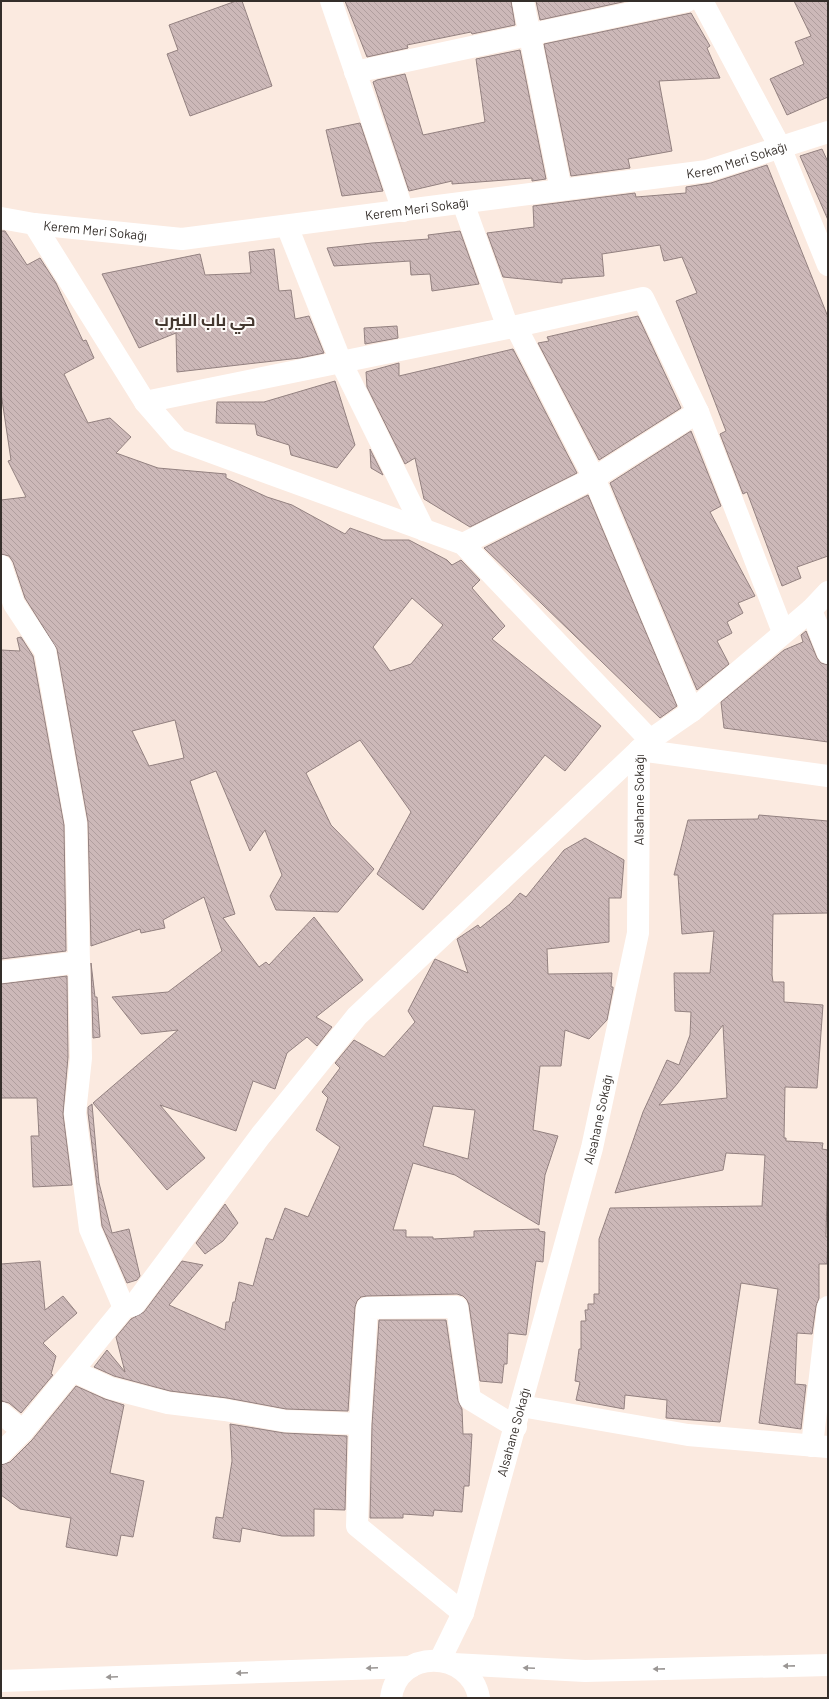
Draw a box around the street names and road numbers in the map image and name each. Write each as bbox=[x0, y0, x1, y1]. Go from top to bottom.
street label: Kerem Meri Sokağı bbox=[685, 138, 789, 182]
street label: Kerem Meri Sokağı bbox=[364, 194, 469, 223]
street label: Kerem Meri Sokağı bbox=[43, 217, 148, 243]
street label: Alsahane Sokağı bbox=[630, 754, 647, 846]
street label: Alsahane Sokağı bbox=[580, 1073, 615, 1166]
street label: Alsahane Sokağı bbox=[493, 1386, 533, 1478]

